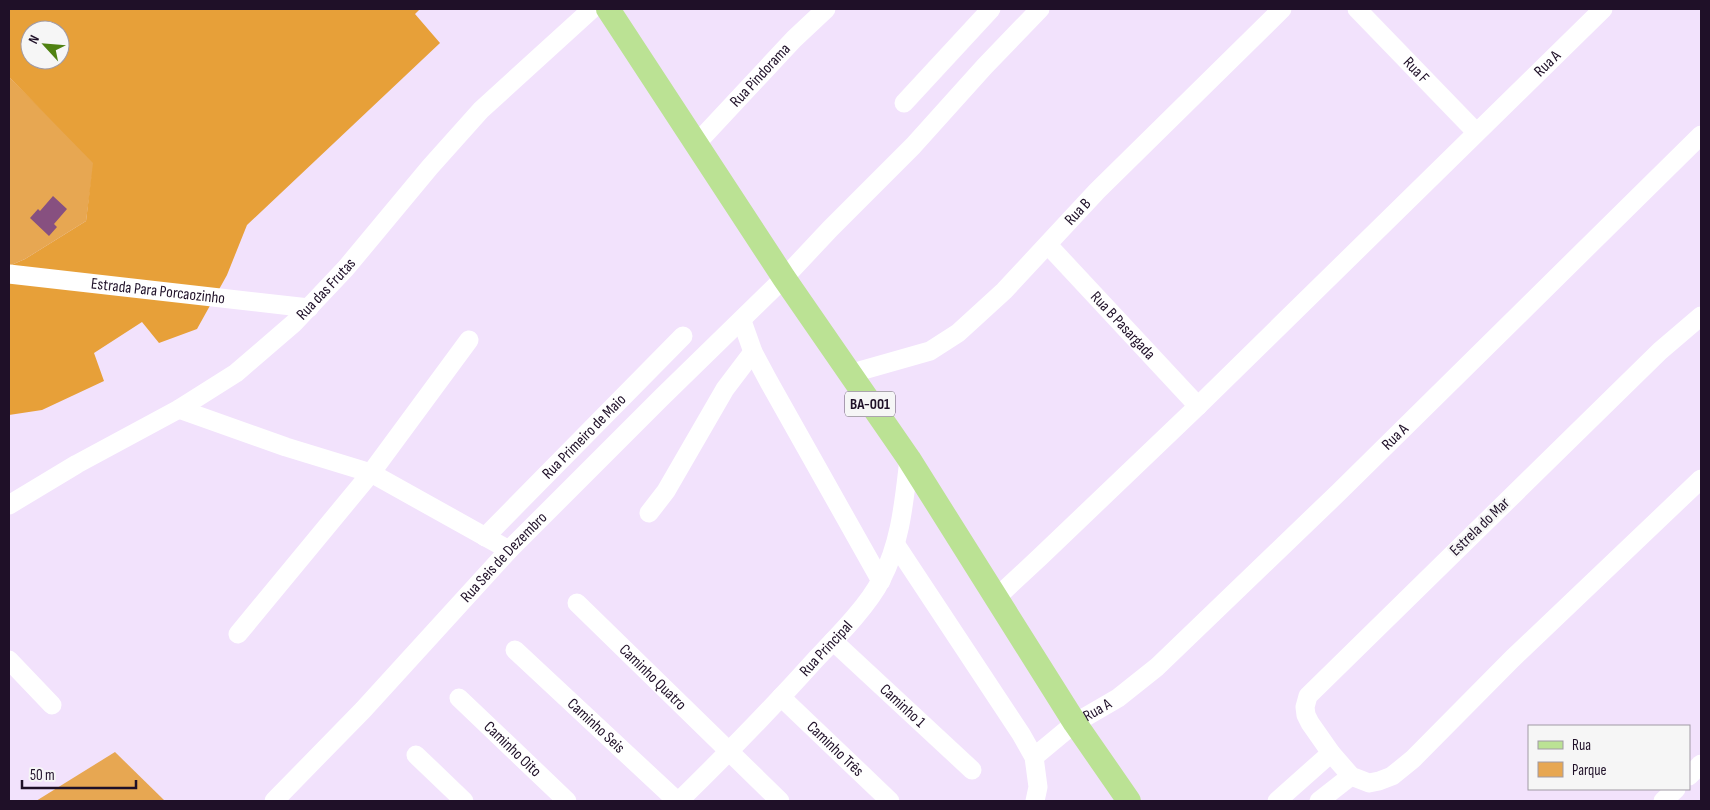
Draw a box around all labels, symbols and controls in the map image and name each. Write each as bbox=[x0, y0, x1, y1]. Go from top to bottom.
north arrow bbox=[20, 20, 70, 70]
text: N bbox=[24, 32, 43, 47]
street label: Rua Pindorama bbox=[726, 40, 794, 111]
street label: Rua A bbox=[1530, 46, 1565, 81]
street label: Rua F bbox=[1399, 53, 1433, 87]
street label: Rua B bbox=[1061, 194, 1095, 229]
street label: Rua das Frutas bbox=[292, 254, 360, 324]
street label: Estrada Para Porcaozinho bbox=[90, 274, 226, 308]
street label: Rua B Pasargada bbox=[1087, 287, 1159, 364]
street label: Rua Primeiro de Maio bbox=[538, 390, 630, 483]
road number: BA-001 bbox=[845, 392, 895, 416]
street label: Rua A bbox=[1378, 419, 1412, 454]
street label: Estrela do Mar bbox=[1446, 494, 1514, 560]
street label: Rua Seis de Dezembro bbox=[456, 508, 551, 606]
street label: Rua Principal bbox=[796, 617, 857, 680]
street label: Caminho Quatro bbox=[615, 640, 690, 714]
street label: Caminho 1 bbox=[876, 680, 930, 732]
street label: Caminho Seis bbox=[563, 694, 629, 757]
street label: Rua A bbox=[1080, 694, 1115, 726]
street label: Caminho Oito bbox=[480, 717, 545, 781]
street label: Caminho Três bbox=[803, 717, 868, 781]
legend bbox=[1528, 725, 1690, 790]
text: Rua bbox=[1572, 736, 1591, 755]
scale bar bbox=[22, 758, 136, 790]
text: Parque bbox=[1572, 761, 1607, 780]
text: 50 m bbox=[30, 766, 55, 785]

